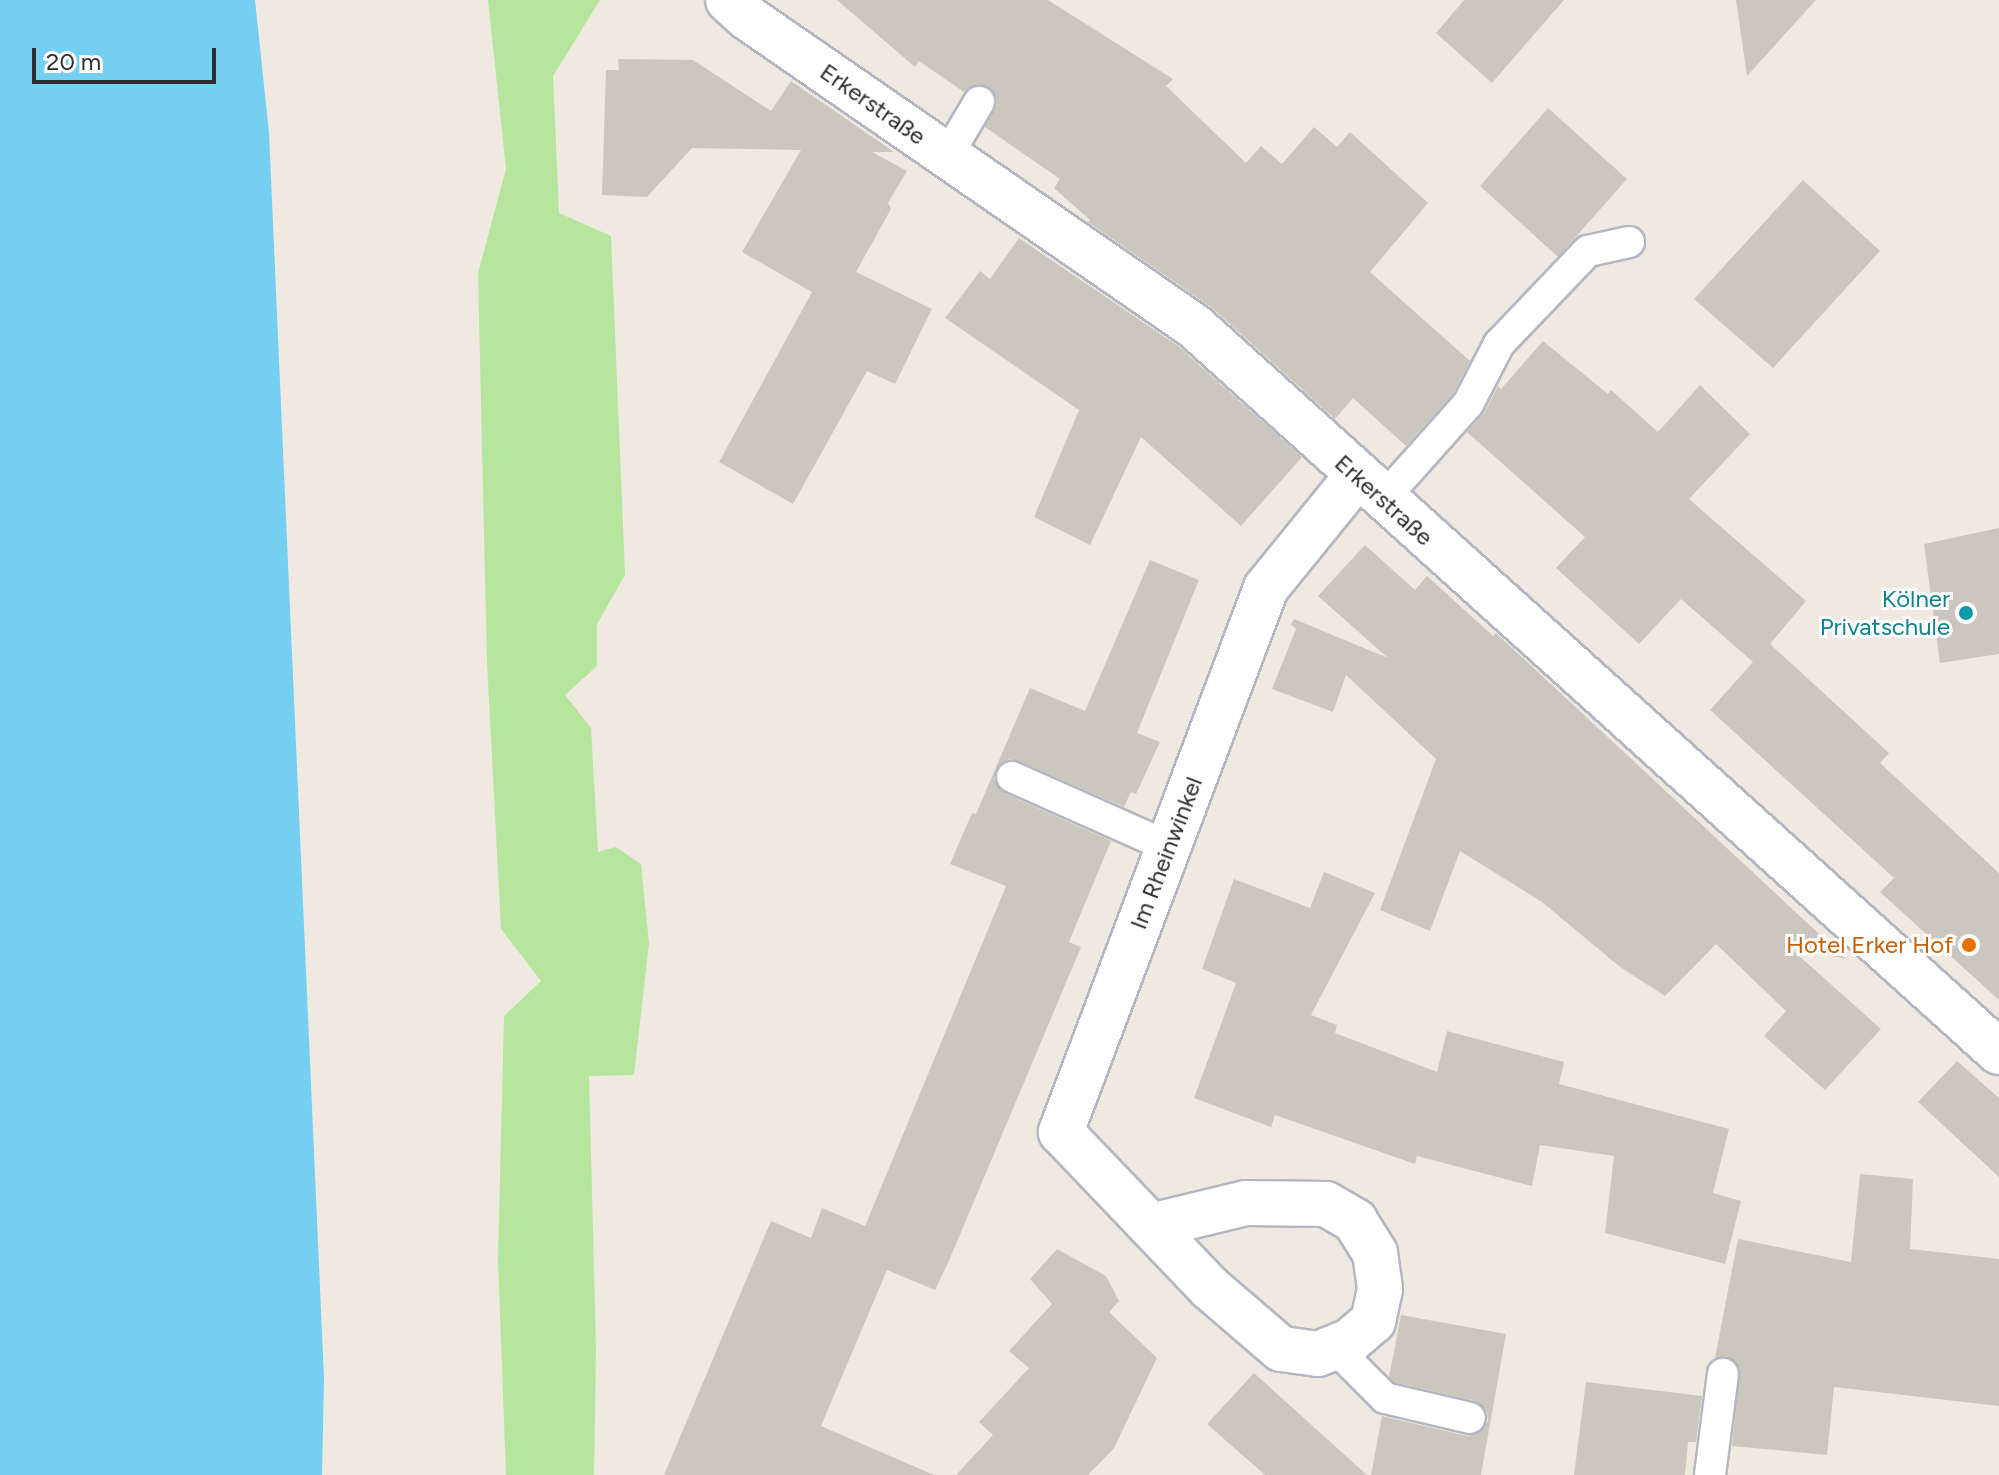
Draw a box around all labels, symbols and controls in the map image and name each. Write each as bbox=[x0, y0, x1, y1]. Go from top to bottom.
scale bar bbox=[36, 32, 220, 82]
text: 20 m bbox=[46, 47, 101, 76]
street label: Erkerstraße bbox=[815, 57, 931, 151]
street label: Erkerstraße bbox=[1329, 448, 1439, 552]
place label: Kölner Privatschule bbox=[1820, 585, 1950, 641]
marker: Kölner Privatschule bbox=[1957, 604, 1975, 622]
street label: Im Rheinwinkel bbox=[1124, 773, 1208, 933]
place label: Hotel Erker Hof bbox=[1786, 931, 1953, 959]
marker: Hotel Erker Hof bbox=[1960, 936, 1978, 954]

